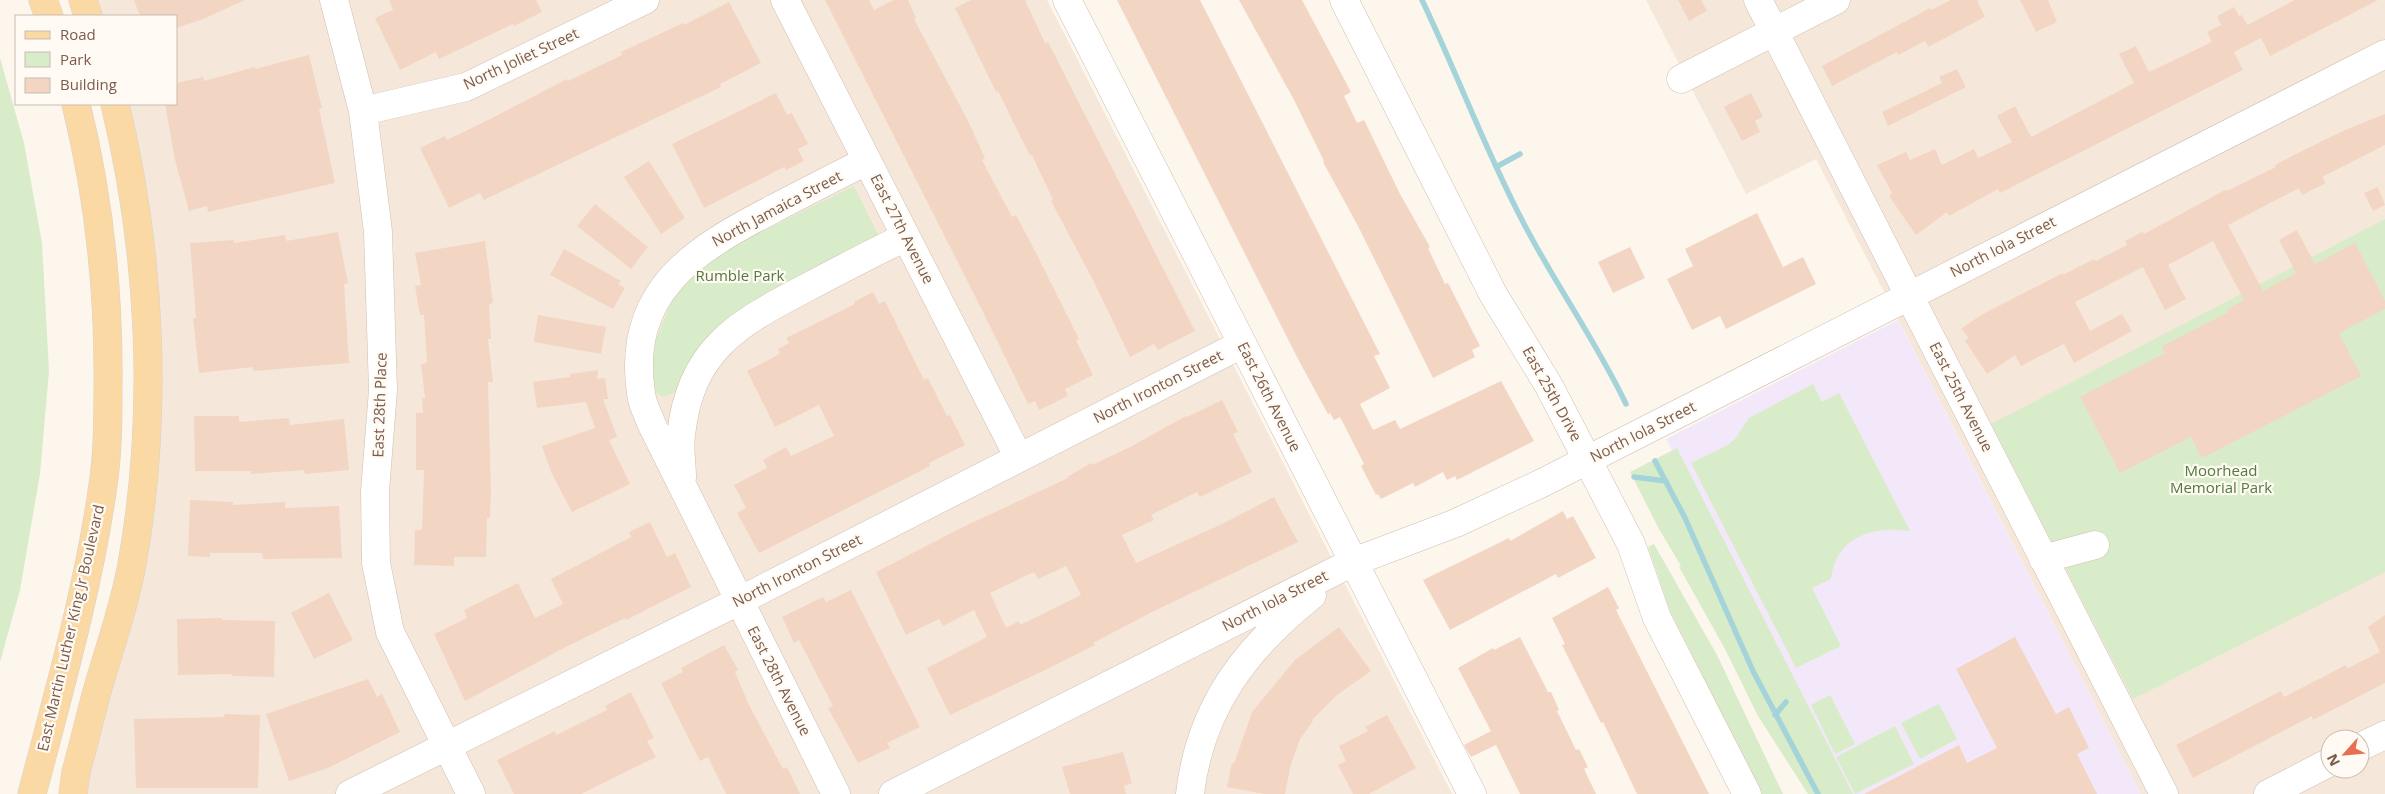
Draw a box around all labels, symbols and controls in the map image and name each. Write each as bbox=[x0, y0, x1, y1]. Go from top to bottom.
legend bbox=[15, 15, 178, 105]
street label: North Joliet Street bbox=[460, 23, 581, 94]
text: Road bbox=[60, 24, 96, 44]
text: Park bbox=[60, 49, 91, 69]
text: Building bbox=[60, 74, 117, 94]
street label: North Jamaica Street bbox=[708, 165, 845, 251]
street label: East 27th Avenue bbox=[867, 170, 939, 287]
street label: North Iola Street bbox=[1946, 211, 2059, 281]
park label: Rumble Park bbox=[696, 265, 785, 285]
street label: East 26th Avenue bbox=[1234, 338, 1306, 455]
street label: East 25th Avenue bbox=[1926, 338, 1998, 455]
street label: East 25th Drive bbox=[1519, 343, 1587, 444]
street label: North Ironton Street bbox=[1089, 345, 1226, 427]
street label: East 28th Place bbox=[367, 352, 391, 458]
street label: North Iola Street bbox=[1586, 396, 1699, 466]
park label: Moorhead Memorial Park bbox=[2170, 460, 2272, 497]
street label: East Martin Luther King Jr Boulevard bbox=[32, 502, 108, 753]
street label: North Ironton Street bbox=[728, 529, 865, 611]
street label: North Iola Street bbox=[1218, 565, 1331, 635]
street label: East 28th Avenue bbox=[744, 622, 816, 739]
north arrow bbox=[2320, 729, 2370, 779]
text: N bbox=[2322, 751, 2344, 770]

